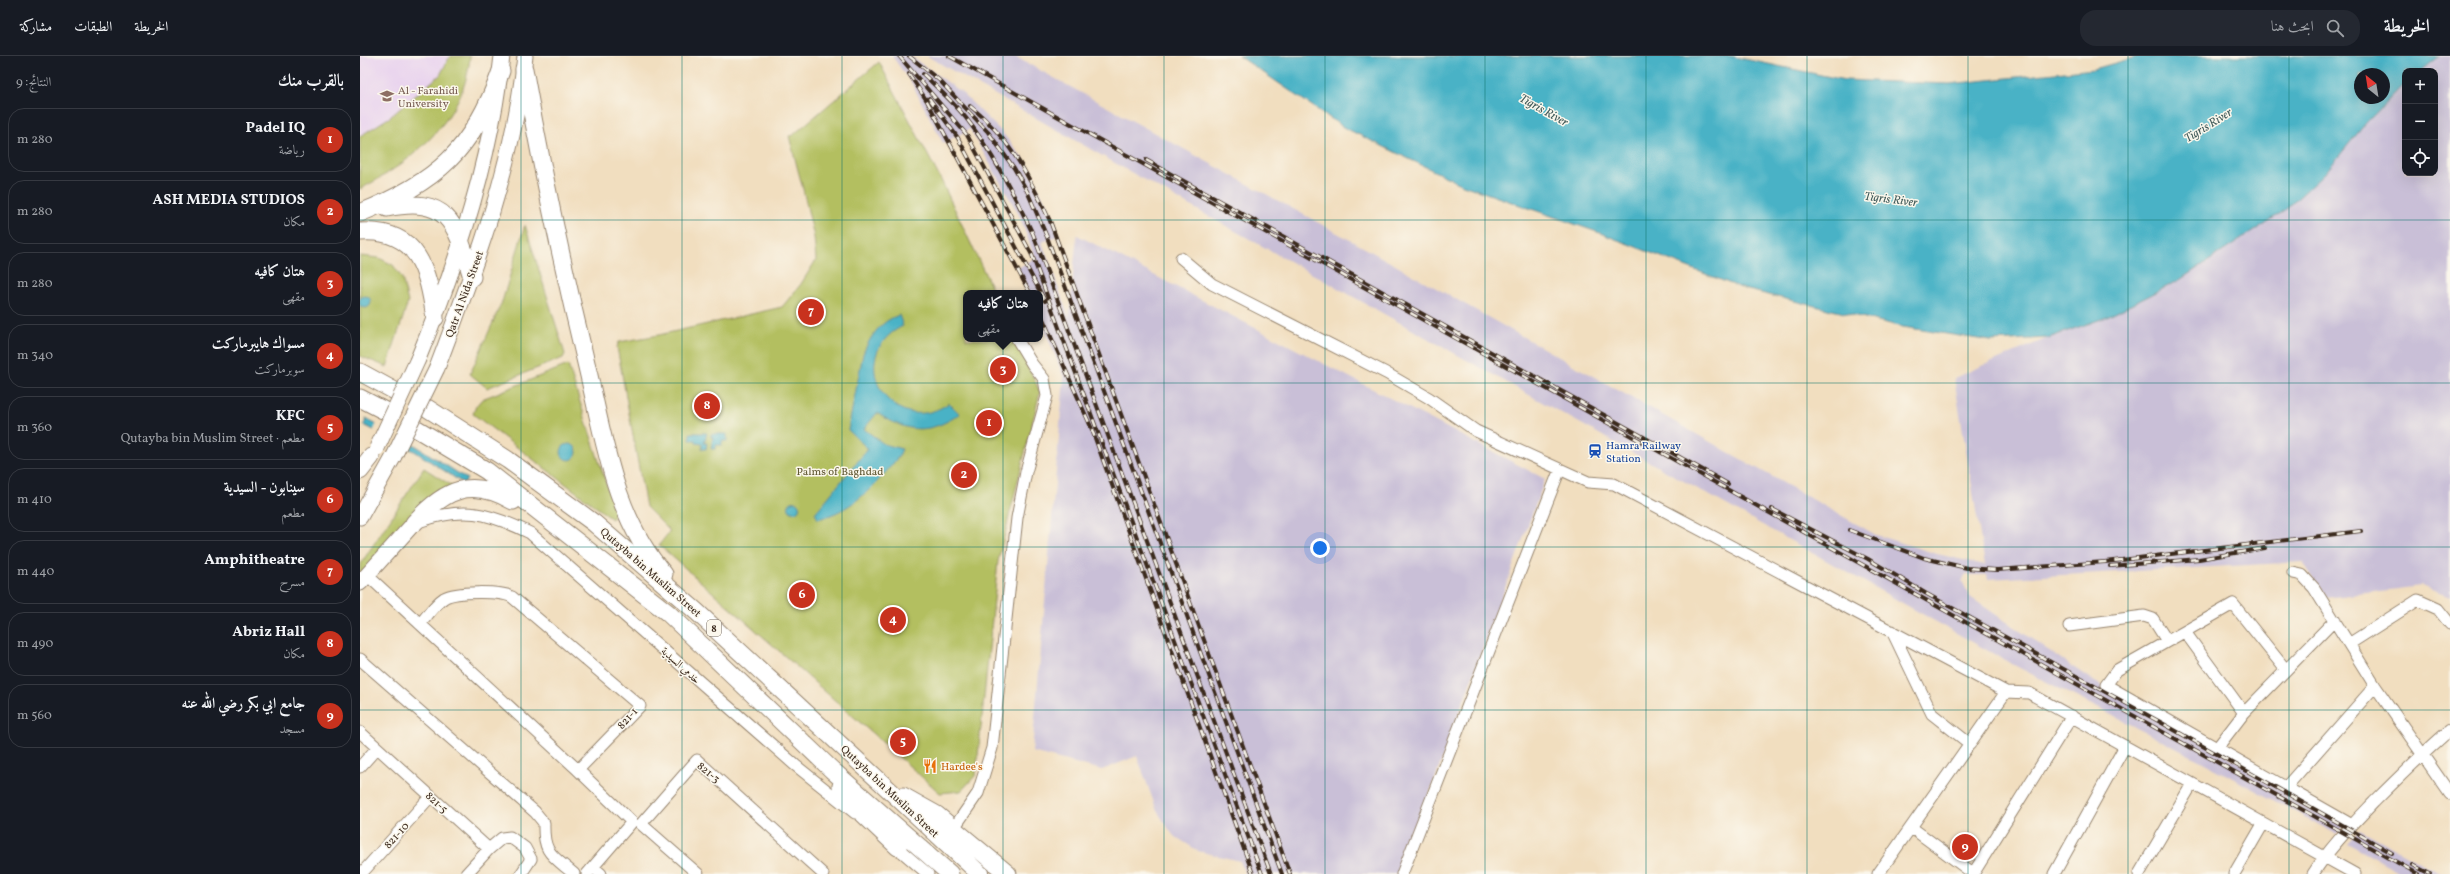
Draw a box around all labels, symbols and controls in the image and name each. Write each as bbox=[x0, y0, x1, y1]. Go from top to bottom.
search box bbox=[2080, 10, 2360, 46]
text: الخريطة bbox=[2384, 14, 2430, 40]
text: ابحث هنا bbox=[2271, 17, 2314, 38]
icon: search bbox=[2324, 17, 2346, 39]
text: مشاركة bbox=[20, 18, 52, 37]
text: الطبقات bbox=[74, 18, 112, 37]
text: الخريطة bbox=[134, 18, 168, 37]
north arrow bbox=[2354, 68, 2390, 104]
map controls bbox=[2402, 68, 2438, 176]
button: + bbox=[2402, 68, 2438, 104]
text: بالقرب منك bbox=[278, 70, 344, 93]
text: النتائج: 9 bbox=[16, 74, 51, 92]
place label: Al - Farahidi University bbox=[398, 84, 458, 112]
school or university icon: Al - Farahidi University bbox=[379, 88, 395, 104]
water label: Tigris River bbox=[1516, 91, 1571, 131]
button: − bbox=[2402, 104, 2438, 140]
water label: Tigris River bbox=[2182, 105, 2236, 147]
text: Padel IQ bbox=[245, 118, 305, 139]
text: 280 m bbox=[17, 131, 53, 149]
text: 1 bbox=[327, 131, 333, 149]
button: locate bbox=[2402, 140, 2438, 176]
text: رياضة bbox=[279, 142, 305, 160]
water label: Tigris River bbox=[1863, 189, 1919, 211]
text: ASH MEDIA STUDIOS bbox=[153, 190, 305, 211]
text: 280 m bbox=[17, 203, 53, 221]
text: 2 bbox=[327, 203, 333, 221]
text: مكان bbox=[283, 214, 305, 232]
street label: Qatr Al Nida Street bbox=[443, 249, 488, 340]
text: هتان كافيه bbox=[254, 262, 305, 283]
text: 280 m bbox=[17, 275, 53, 293]
text: 3 bbox=[327, 275, 333, 293]
text: مقهى bbox=[282, 289, 305, 307]
popup bbox=[963, 290, 1043, 342]
text: هتان كافيه bbox=[978, 294, 1028, 315]
pin: 7 bbox=[798, 297, 824, 327]
text: مقهى bbox=[978, 321, 1000, 339]
text: مسواك هايبرماركت bbox=[212, 334, 305, 355]
text: 340 m bbox=[17, 347, 53, 365]
text: 4 bbox=[326, 347, 334, 365]
pin: 3 bbox=[990, 355, 1016, 385]
text: سوبرماركت bbox=[255, 361, 305, 379]
pin: 8 bbox=[694, 391, 720, 421]
text: KFC bbox=[276, 406, 305, 427]
pin: 1 bbox=[976, 408, 1002, 438]
text: 360 m bbox=[17, 419, 52, 437]
text: 5 bbox=[327, 419, 333, 437]
text: مطعم · Qutayba bin Muslim Street bbox=[121, 430, 305, 448]
place label: Hamra Railway Station bbox=[1606, 439, 1681, 467]
station icon: Hamra Railway Station bbox=[1587, 443, 1603, 459]
pin: 2 bbox=[951, 460, 977, 490]
park label: Palms of Baghdad bbox=[796, 465, 884, 480]
text: سينابون - السيدية bbox=[224, 478, 305, 499]
text: 410 m bbox=[17, 491, 52, 509]
text: 6 bbox=[326, 491, 334, 509]
text: مطعم bbox=[281, 505, 305, 523]
street label: Qutayba bin Muslim Street bbox=[596, 525, 704, 621]
your location bbox=[1310, 538, 1330, 558]
text: Amphitheatre bbox=[204, 550, 305, 571]
text: 440 m bbox=[17, 563, 54, 581]
text: 7 bbox=[327, 563, 333, 581]
text: مسرح bbox=[279, 574, 305, 592]
pin: 6 bbox=[789, 580, 815, 610]
pin: 4 bbox=[880, 605, 906, 635]
road number: 8 bbox=[707, 620, 721, 636]
text: Abriz Hall bbox=[232, 622, 305, 643]
text: 490 m bbox=[17, 635, 53, 653]
text: 8 bbox=[326, 635, 334, 653]
street label: خدمي السيدية bbox=[657, 644, 703, 688]
text: مكان bbox=[283, 646, 305, 664]
text: جامع ابي بكر رضي الله عنه bbox=[181, 694, 305, 715]
street label: 821-1 bbox=[614, 705, 642, 733]
text: 560 m bbox=[17, 707, 52, 725]
text: 9 bbox=[326, 707, 334, 725]
text: مسجد bbox=[279, 721, 305, 739]
pin: 5 bbox=[890, 727, 916, 757]
street label: Qutayba bin Muslim Street bbox=[837, 743, 941, 842]
restaurant icon: Hardee's bbox=[922, 758, 938, 774]
street label: 821-3 bbox=[693, 759, 723, 787]
place label: Hardee's bbox=[941, 760, 983, 775]
street label: 821-5 bbox=[422, 789, 450, 817]
street label: 821-10 bbox=[381, 819, 413, 853]
pin: 9 bbox=[1952, 832, 1978, 862]

